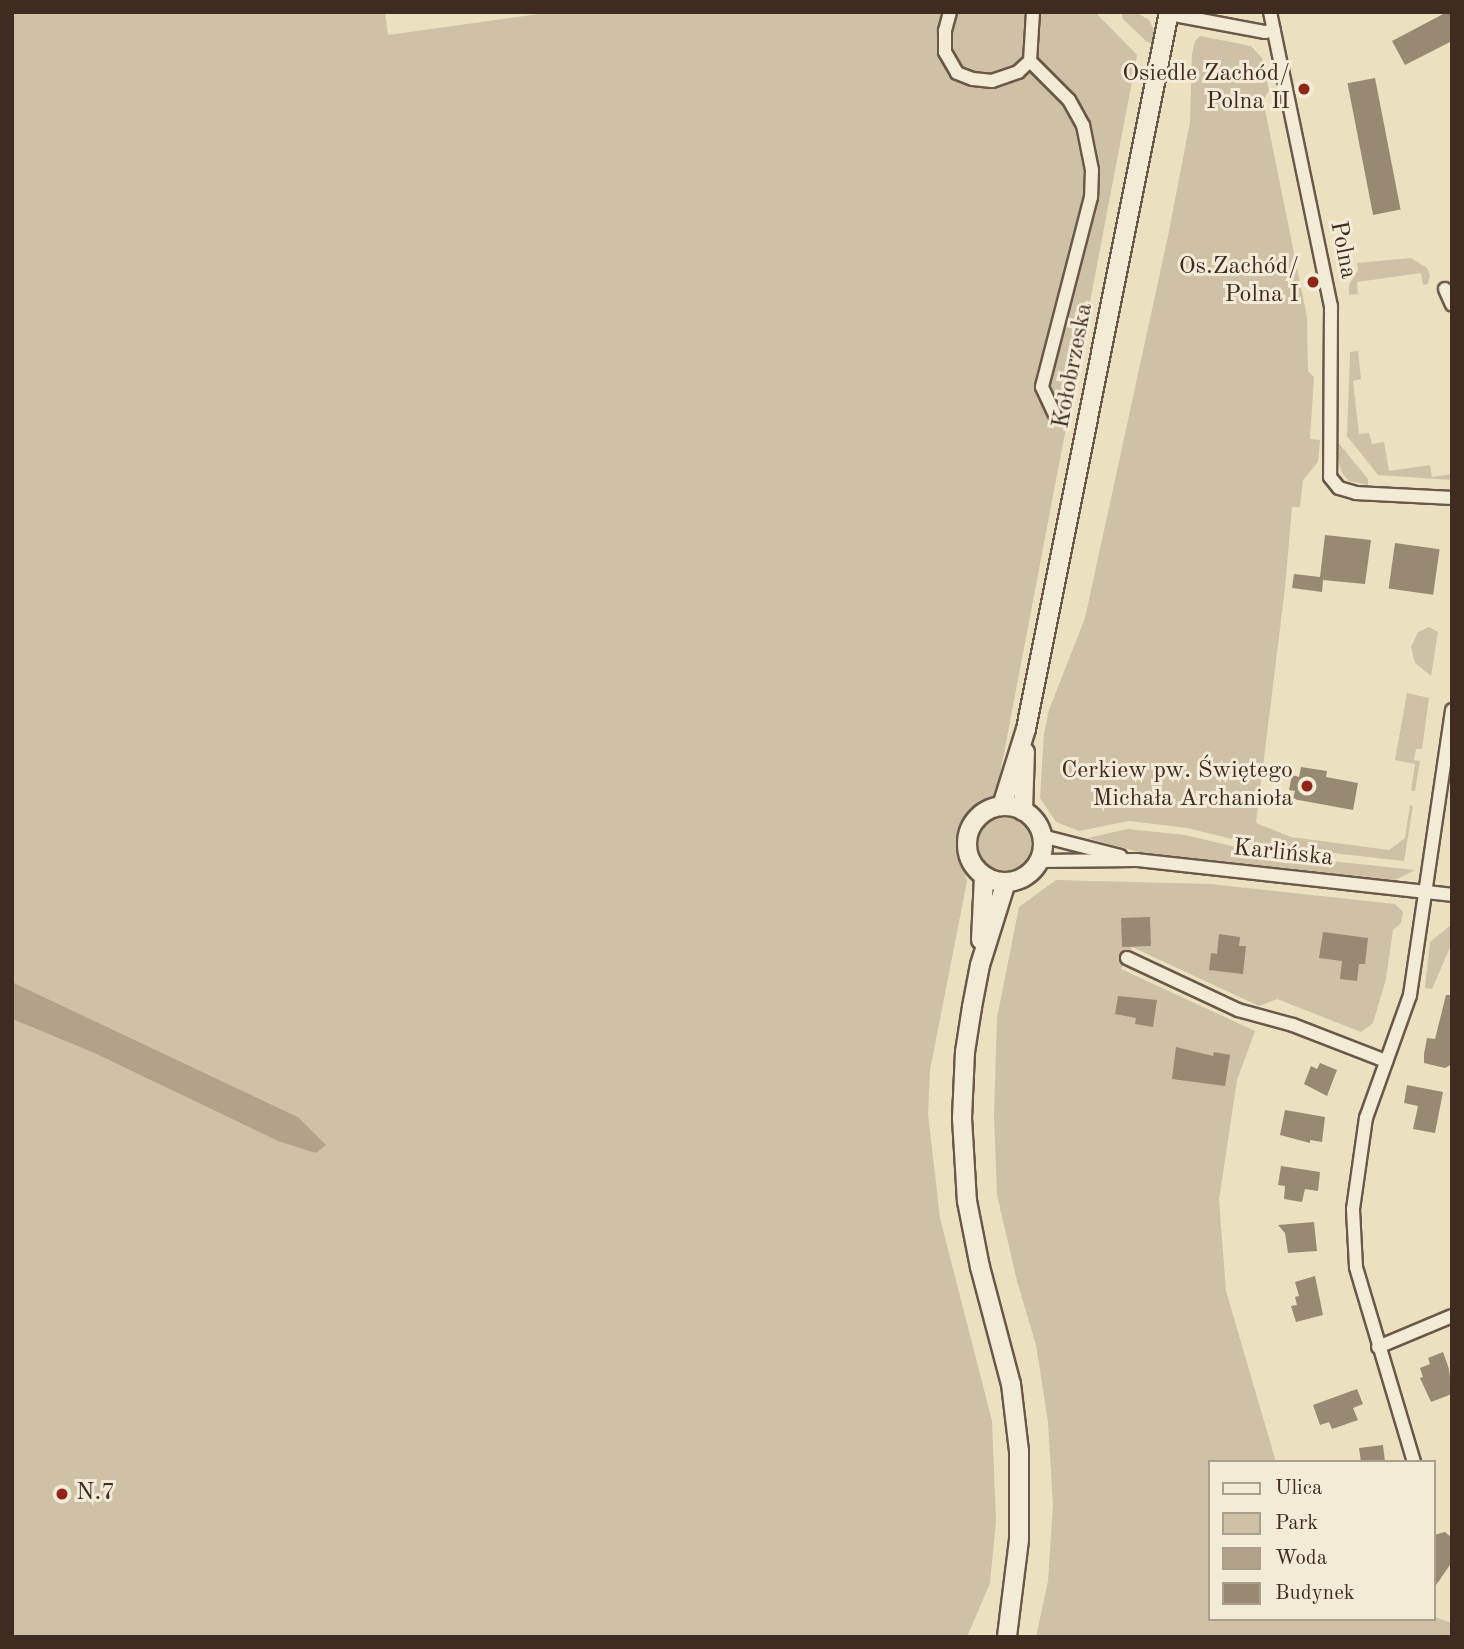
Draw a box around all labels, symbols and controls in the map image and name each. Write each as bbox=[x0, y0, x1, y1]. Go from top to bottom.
place label: Osiedle Zachód/ Polna II bbox=[1122, 61, 1290, 117]
marker: Osiedle Zachód/ Polna II bbox=[1296, 81, 1312, 97]
street label: Polna bbox=[1322, 219, 1362, 281]
place label: Os.Zachód/ Polna I bbox=[1179, 254, 1299, 310]
marker: Os.Zachód/ Polna I bbox=[1305, 274, 1321, 290]
street label: Kołobrzeska bbox=[1048, 301, 1100, 431]
place label: Cerkiew pw. Świętego Michała Archanioła bbox=[1061, 758, 1293, 814]
marker: Cerkiew pw. Świętego Michała Archanioła bbox=[1299, 778, 1315, 794]
street label: Karlińska bbox=[1232, 834, 1334, 874]
legend bbox=[1208, 1460, 1436, 1621]
text: Ulica bbox=[1275, 1478, 1322, 1499]
place label: N.7 bbox=[76, 1480, 115, 1508]
marker: N.7 bbox=[54, 1486, 70, 1502]
text: Park bbox=[1275, 1513, 1318, 1534]
text: Woda bbox=[1275, 1548, 1327, 1569]
text: Budynek bbox=[1275, 1583, 1355, 1604]

